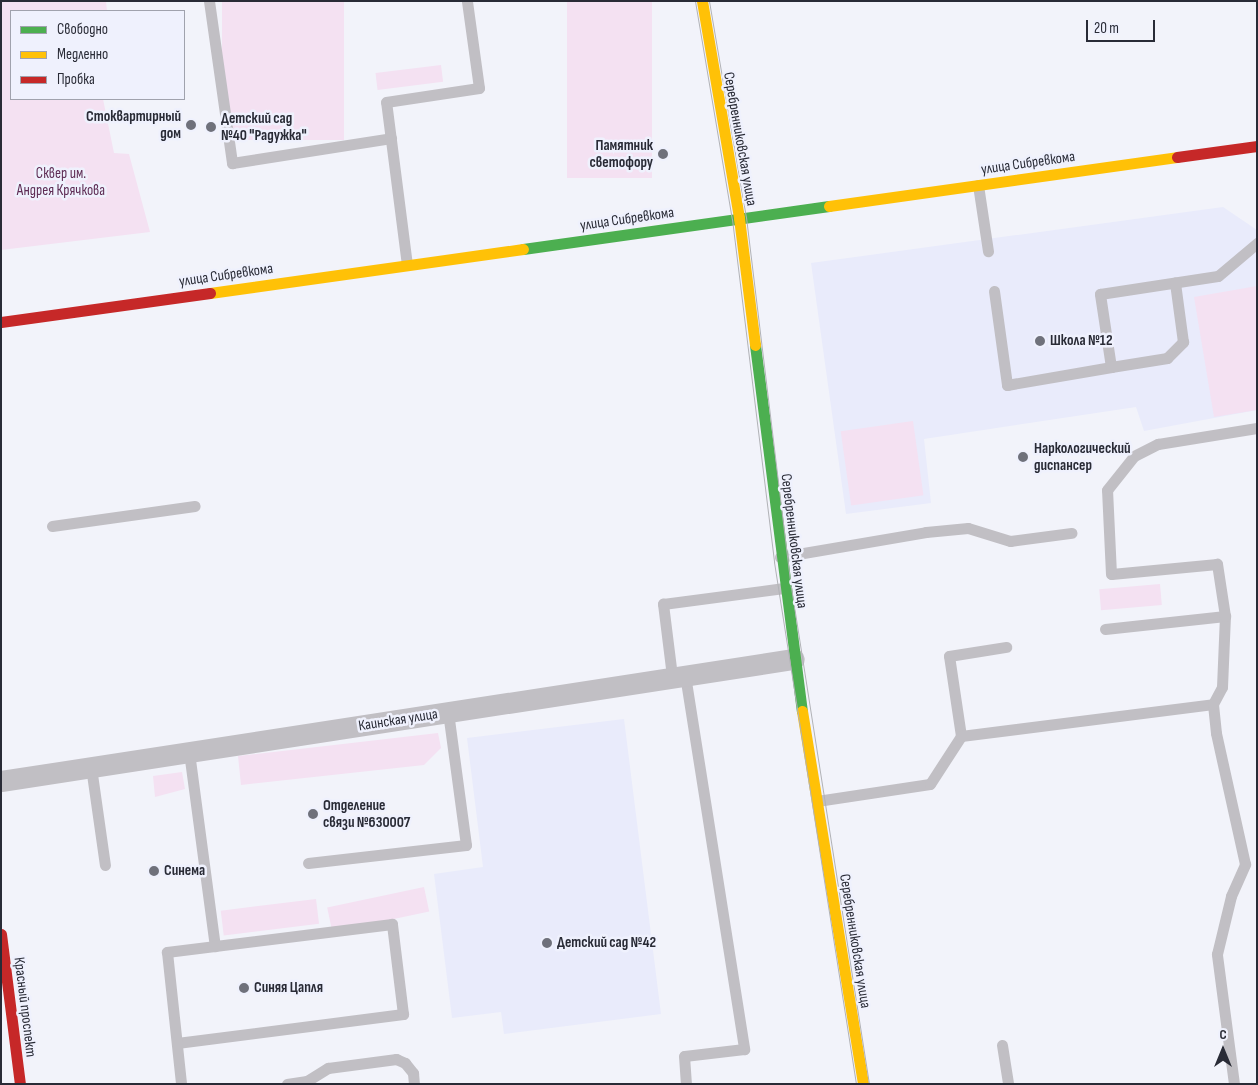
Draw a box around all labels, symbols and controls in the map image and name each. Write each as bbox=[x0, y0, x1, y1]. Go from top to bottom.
legend bbox=[10, 10, 185, 100]
scale bar bbox=[1088, 10, 1157, 42]
text: 20 m bbox=[1094, 19, 1119, 38]
text: Свободно bbox=[57, 20, 108, 39]
text: Медленно bbox=[57, 45, 108, 64]
text: Пробка bbox=[57, 70, 95, 89]
street label: Серебренниковская улица bbox=[719, 71, 761, 207]
place label: Стоквартирный дом bbox=[86, 107, 181, 142]
place label: Детский сад №40 "Радужка" bbox=[221, 109, 307, 144]
marker: Стоквартирный дом bbox=[185, 119, 197, 131]
marker: Детский сад №40 "Радужка" bbox=[205, 121, 217, 133]
place label: Памятник светофору bbox=[589, 136, 653, 171]
street label: улица Сибревкома bbox=[980, 147, 1076, 179]
marker: Памятник светофору bbox=[657, 148, 669, 160]
park label: Сквер им. Андрея Крячкова bbox=[17, 164, 105, 199]
street label: улица Сибревкома bbox=[579, 203, 675, 235]
street label: улица Сибревкома bbox=[178, 259, 274, 291]
place label: Школа №12 bbox=[1050, 332, 1112, 350]
marker: Школа №12 bbox=[1034, 335, 1046, 347]
place label: Наркологический диспансер bbox=[1034, 439, 1131, 474]
marker: Наркологический диспансер bbox=[1016, 450, 1030, 464]
street label: Серебренниковская улица bbox=[777, 473, 811, 609]
street label: Каинская улица bbox=[357, 705, 439, 735]
place label: Отделение связи №630007 bbox=[323, 796, 410, 831]
marker: Отделение связи №630007 bbox=[307, 808, 319, 820]
place label: Синема bbox=[164, 862, 205, 880]
marker: Синема bbox=[148, 865, 160, 877]
street label: Серебренниковская улица bbox=[836, 873, 874, 1009]
place label: Детский сад №42 bbox=[557, 934, 656, 952]
marker: Детский сад №42 bbox=[541, 937, 553, 949]
street label: Красный проспект bbox=[10, 956, 40, 1058]
place label: Синяя Цапля bbox=[254, 979, 323, 997]
marker: Синяя Цапля bbox=[238, 982, 250, 994]
north arrow bbox=[1198, 1025, 1248, 1075]
text: С bbox=[1219, 1026, 1227, 1043]

